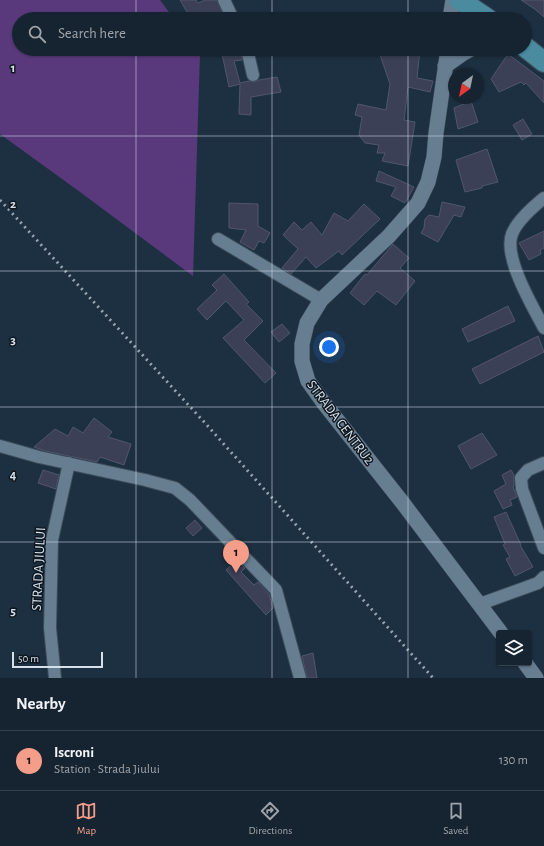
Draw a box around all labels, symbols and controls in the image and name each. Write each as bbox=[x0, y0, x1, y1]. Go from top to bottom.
search box bbox=[12, 12, 532, 56]
icon: search bbox=[26, 23, 48, 45]
text: Search here bbox=[58, 26, 126, 41]
text: 1 bbox=[11, 62, 15, 75]
north arrow bbox=[448, 68, 484, 104]
text: 2 bbox=[10, 198, 16, 211]
text: 3 bbox=[10, 334, 16, 347]
your location bbox=[319, 337, 339, 357]
street label: STRADA CENTRU2 bbox=[304, 378, 376, 467]
text: 4 bbox=[10, 469, 17, 482]
street label: STRADA JIULUI bbox=[30, 527, 48, 611]
pin: 1 bbox=[223, 540, 249, 573]
text: 5 bbox=[10, 605, 16, 618]
map controls bbox=[496, 630, 532, 666]
button: layers bbox=[496, 630, 532, 666]
scale bar bbox=[12, 650, 103, 669]
text: 50 m bbox=[18, 653, 39, 664]
text: Nearby bbox=[16, 695, 66, 712]
text: Iscroni bbox=[54, 745, 94, 760]
text: 1 bbox=[27, 754, 31, 767]
text: 130 m bbox=[499, 754, 528, 767]
text: Station · Strada Jiului bbox=[54, 763, 160, 776]
tab: Map bbox=[75, 800, 97, 837]
tab: Directions bbox=[248, 800, 292, 837]
tab: Saved bbox=[443, 800, 468, 837]

